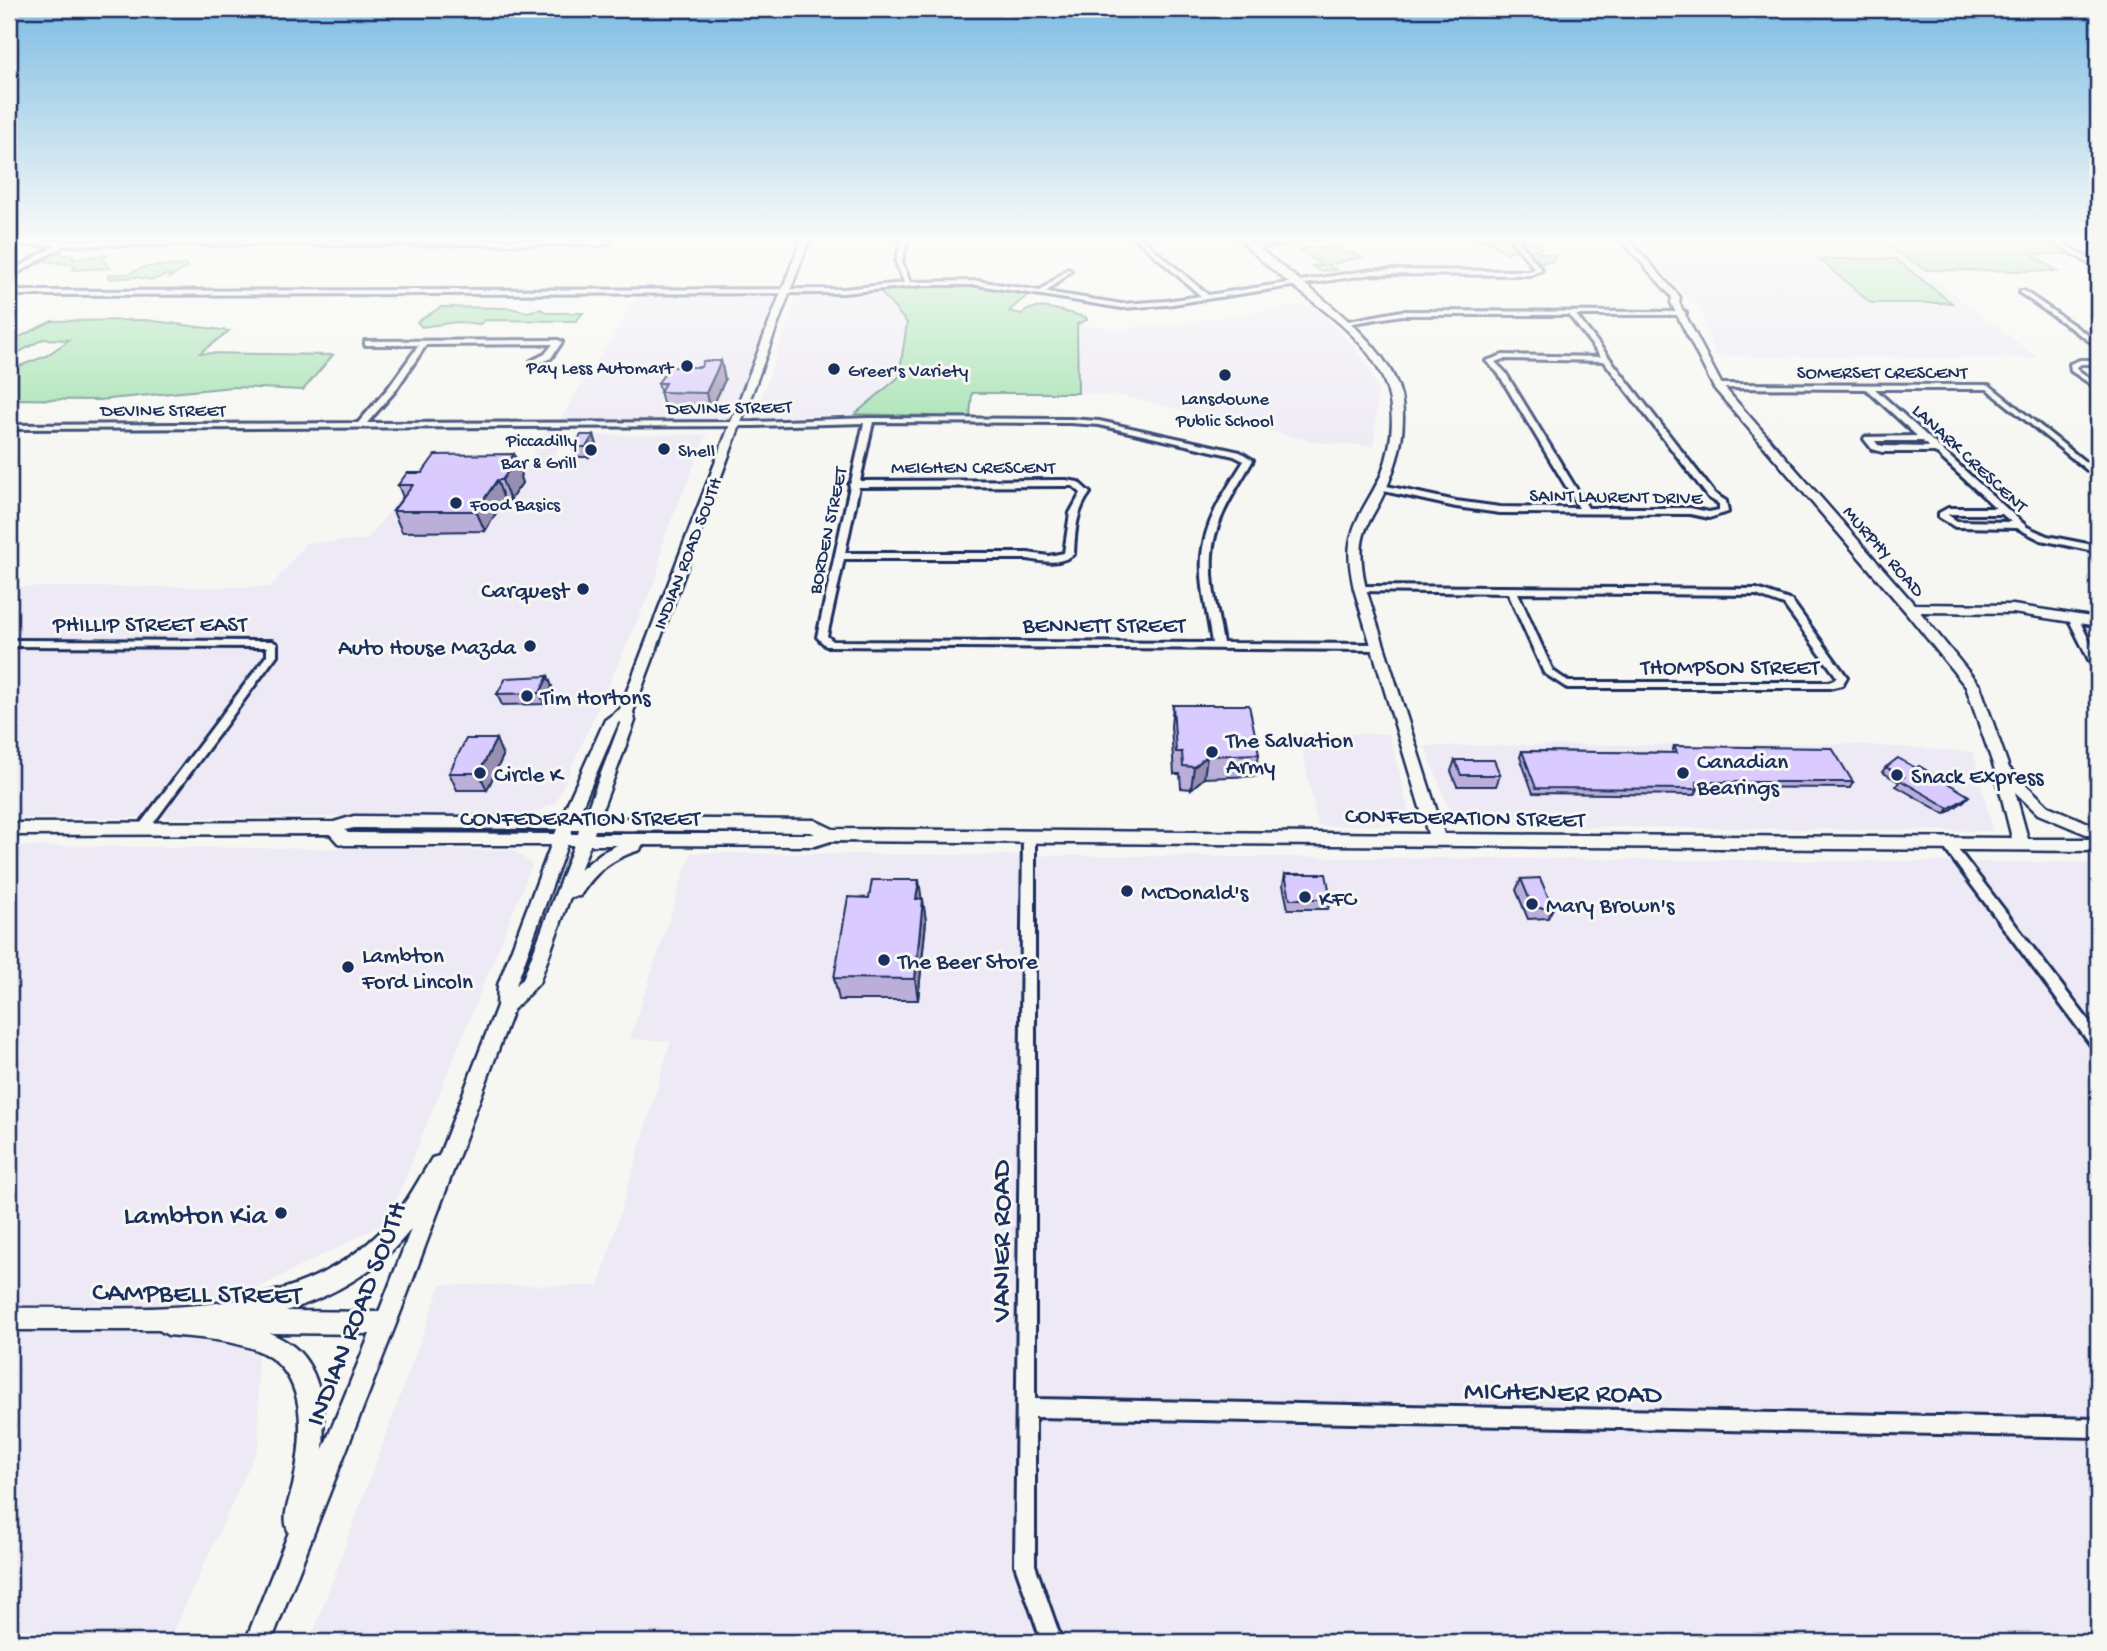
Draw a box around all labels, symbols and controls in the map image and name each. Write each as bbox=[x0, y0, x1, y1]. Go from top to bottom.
place label: Pay Less Automart bbox=[526, 358, 675, 381]
marker: Pay Less Automart bbox=[679, 358, 695, 374]
marker: Greer's Variety bbox=[826, 361, 842, 377]
place label: Greer's Variety bbox=[848, 361, 969, 384]
street label: SOMERSET CRESCENT bbox=[1797, 363, 1968, 386]
marker: Lansdowne Public School bbox=[1217, 367, 1233, 383]
place label: Lansdowne Public School bbox=[1175, 389, 1274, 434]
street label: DEVINE STREET bbox=[664, 397, 793, 422]
street label: LANARK CRESCENT bbox=[1906, 400, 2032, 519]
street label: DEVINE STREET bbox=[98, 401, 226, 424]
place label: Piccadilly Bar & Grill bbox=[500, 431, 578, 476]
marker: Shell bbox=[656, 441, 672, 457]
place label: Shell bbox=[678, 441, 715, 464]
marker: Piccadilly Bar & Grill bbox=[583, 442, 599, 458]
street label: MEIGHEN CRESCENT bbox=[891, 458, 1056, 481]
street label: BORDEN STREET bbox=[805, 464, 854, 597]
street label: INDIAN ROAD SOUTH bbox=[650, 475, 729, 633]
street label: SAINT LAURENT DRIVE bbox=[1529, 485, 1704, 512]
marker: Food Basics bbox=[448, 495, 464, 511]
place label: Food Basics bbox=[469, 495, 561, 518]
street label: MURPHY ROAD bbox=[1836, 502, 1929, 603]
place label: Carquest bbox=[481, 579, 571, 606]
marker: Carquest bbox=[575, 581, 591, 597]
street label: PHILLIP STREET EAST bbox=[52, 613, 248, 640]
street label: BENNETT STREET bbox=[1022, 614, 1186, 641]
place label: Auto House Mazda bbox=[338, 636, 517, 663]
marker: Auto House Mazda bbox=[522, 638, 538, 654]
street label: THOMPSON STREET bbox=[1639, 656, 1820, 683]
place label: Tim Hortons bbox=[539, 686, 651, 713]
marker: Tim Hortons bbox=[519, 688, 535, 704]
place label: The Salvation Army bbox=[1224, 729, 1353, 782]
marker: The Salvation Army bbox=[1204, 744, 1220, 760]
place label: Canadian Bearings bbox=[1696, 750, 1788, 803]
place label: Circle K bbox=[494, 763, 565, 790]
marker: Circle K bbox=[472, 765, 488, 781]
marker: Canadian Bearings bbox=[1675, 765, 1691, 781]
place label: Snack Express bbox=[1911, 765, 2044, 792]
marker: Snack Express bbox=[1889, 767, 1905, 783]
street label: CONFEDERATION STREET bbox=[1345, 804, 1586, 835]
street label: CONFEDERATION STREET bbox=[460, 807, 701, 834]
place label: McDonald's bbox=[1141, 881, 1249, 908]
marker: McDonald's bbox=[1119, 883, 1135, 899]
place label: KFC bbox=[1319, 887, 1357, 914]
marker: KFC bbox=[1297, 889, 1313, 905]
place label: Mary Brown's bbox=[1546, 894, 1675, 921]
marker: Mary Brown's bbox=[1524, 896, 1540, 912]
place label: Lambton Ford Lincoln bbox=[361, 944, 473, 997]
place label: The Beer Store bbox=[896, 950, 1039, 977]
marker: The Beer Store bbox=[876, 952, 892, 968]
marker: Lambton Ford Lincoln bbox=[340, 959, 356, 975]
street label: VANIER ROAD bbox=[987, 1159, 1020, 1323]
street label: INDIAN ROAD SOUTH bbox=[300, 1197, 416, 1431]
place label: Lambton Kia bbox=[124, 1201, 268, 1234]
marker: Lambton Kia bbox=[273, 1205, 289, 1221]
street label: CAMPBELL STREET bbox=[92, 1277, 303, 1314]
street label: MICHENER ROAD bbox=[1464, 1376, 1663, 1413]

